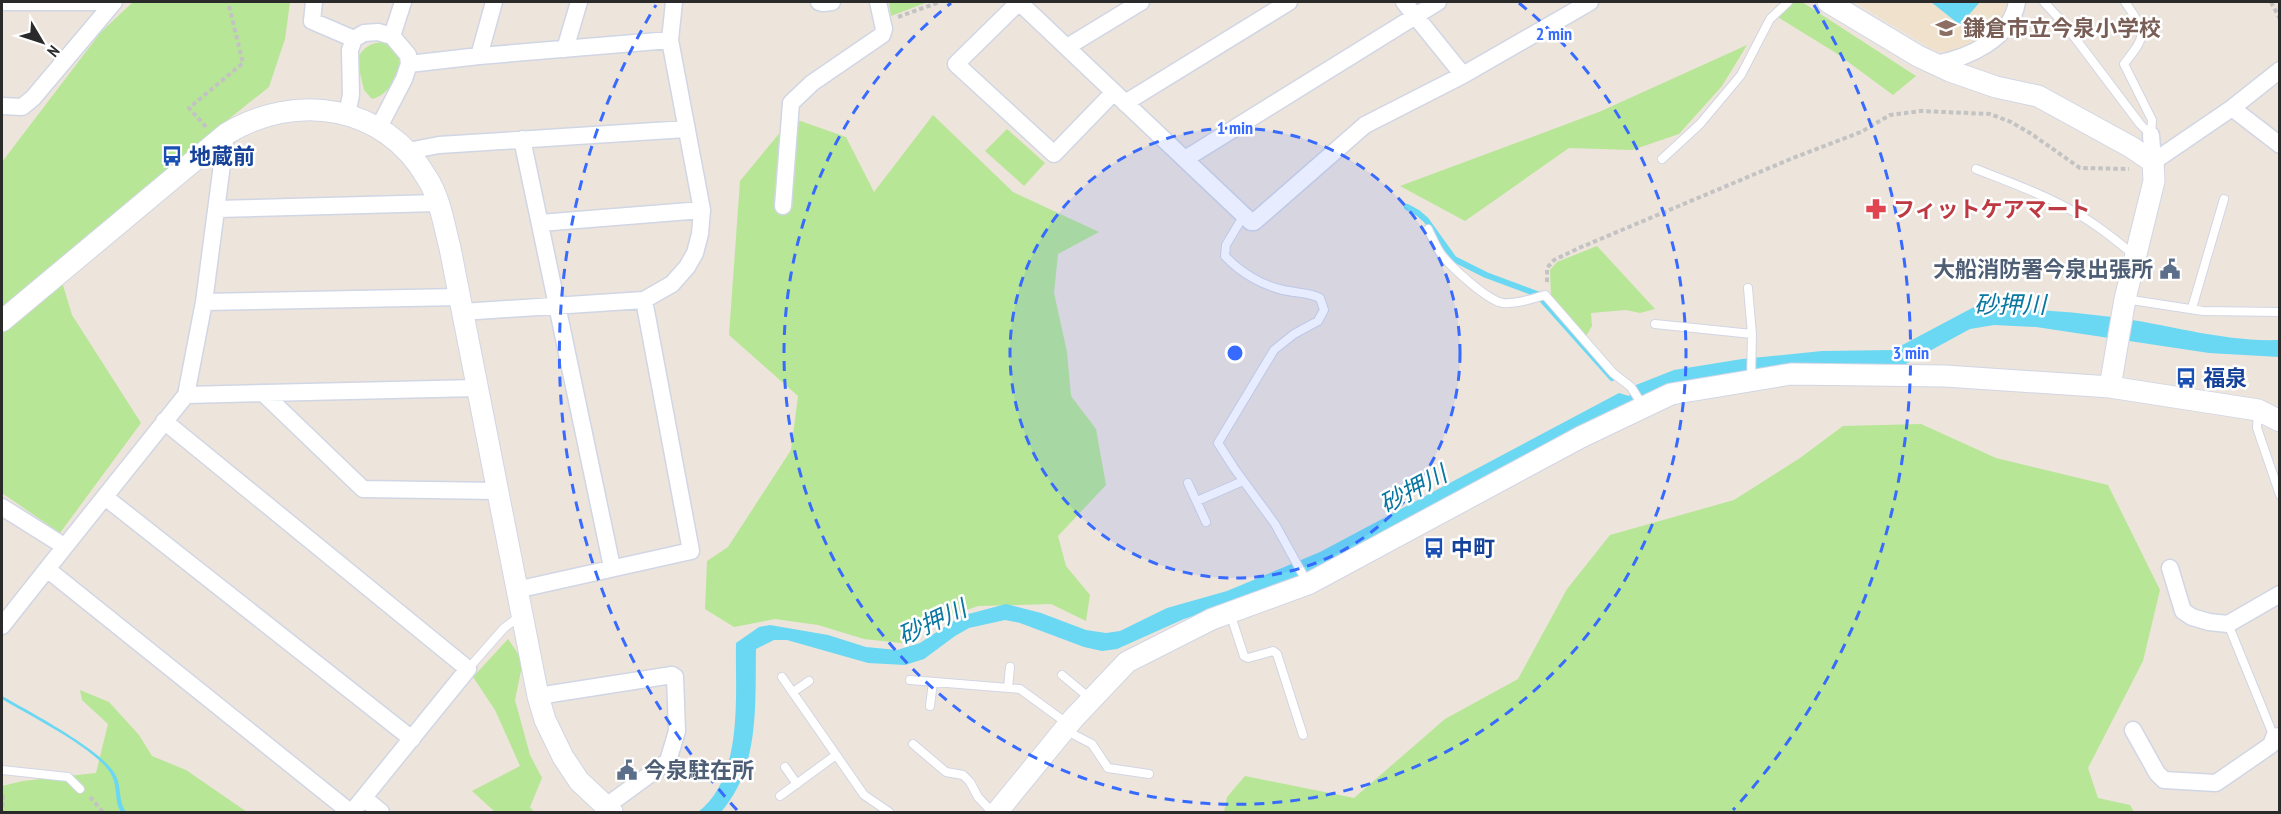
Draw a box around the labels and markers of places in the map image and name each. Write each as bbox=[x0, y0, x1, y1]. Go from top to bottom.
place label: 鎌倉市立今泉小学校 bbox=[1963, 14, 2161, 42]
school or university icon: 鎌倉市立今泉小学校 bbox=[1934, 16, 1958, 40]
place label: 地蔵前 bbox=[189, 142, 255, 170]
bus stop icon: 地蔵前 bbox=[160, 144, 184, 168]
place label: フィットケアマート bbox=[1893, 195, 2091, 223]
pharmacy icon: フィットケアマート bbox=[1864, 197, 1888, 221]
place label: 大船消防署今泉出張所 bbox=[1933, 255, 2153, 283]
public building icon: 大船消防署今泉出張所 bbox=[2158, 257, 2182, 281]
centre of rings bbox=[1225, 343, 1245, 363]
place label: 福泉 bbox=[2203, 364, 2247, 392]
bus stop icon: 福泉 bbox=[2174, 366, 2198, 390]
place label: 中町 bbox=[1451, 534, 1495, 562]
bus stop icon: 中町 bbox=[1422, 536, 1446, 560]
place label: 今泉駐在所 bbox=[644, 756, 754, 784]
public building icon: 今泉駐在所 bbox=[615, 758, 639, 782]

